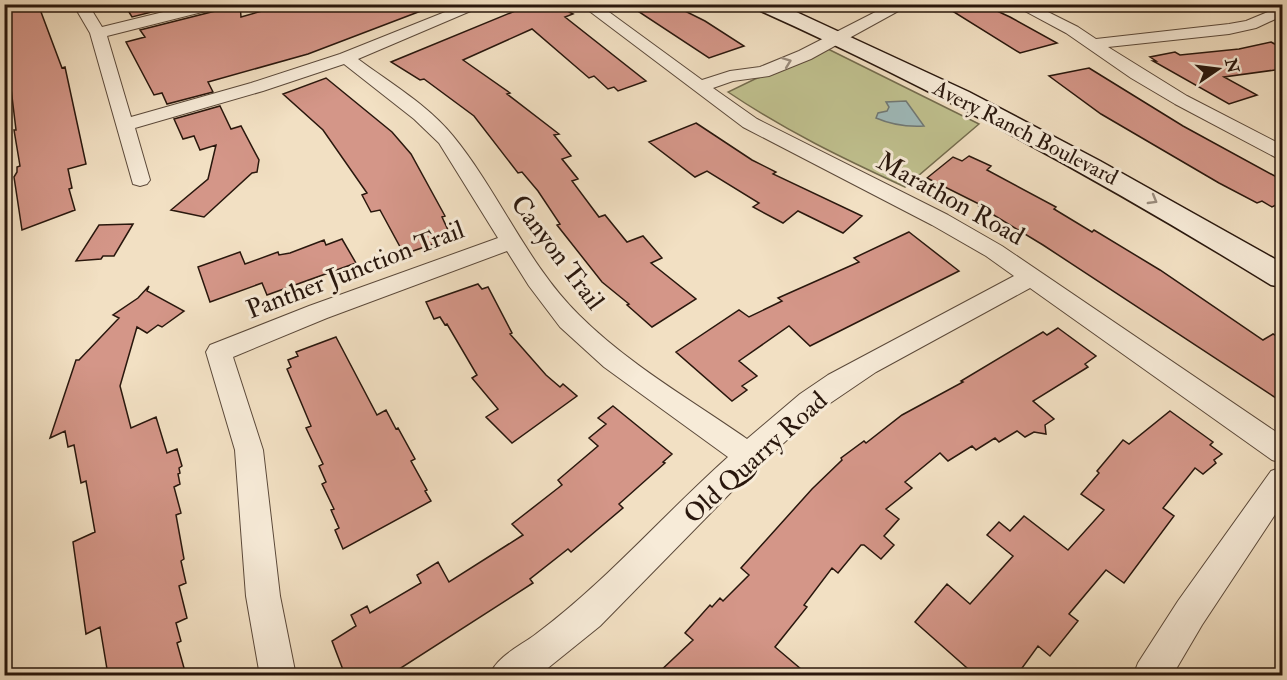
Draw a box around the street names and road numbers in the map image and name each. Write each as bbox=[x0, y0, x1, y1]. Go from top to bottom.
street label: Avery Ranch Boulevard bbox=[927, 74, 1123, 192]
street label: Marathon Road bbox=[871, 145, 1030, 253]
street label: Canyon Trail bbox=[504, 189, 611, 317]
street label: Panther Junction Trail bbox=[242, 213, 469, 326]
street label: Old Quarry Road bbox=[677, 385, 834, 531]

